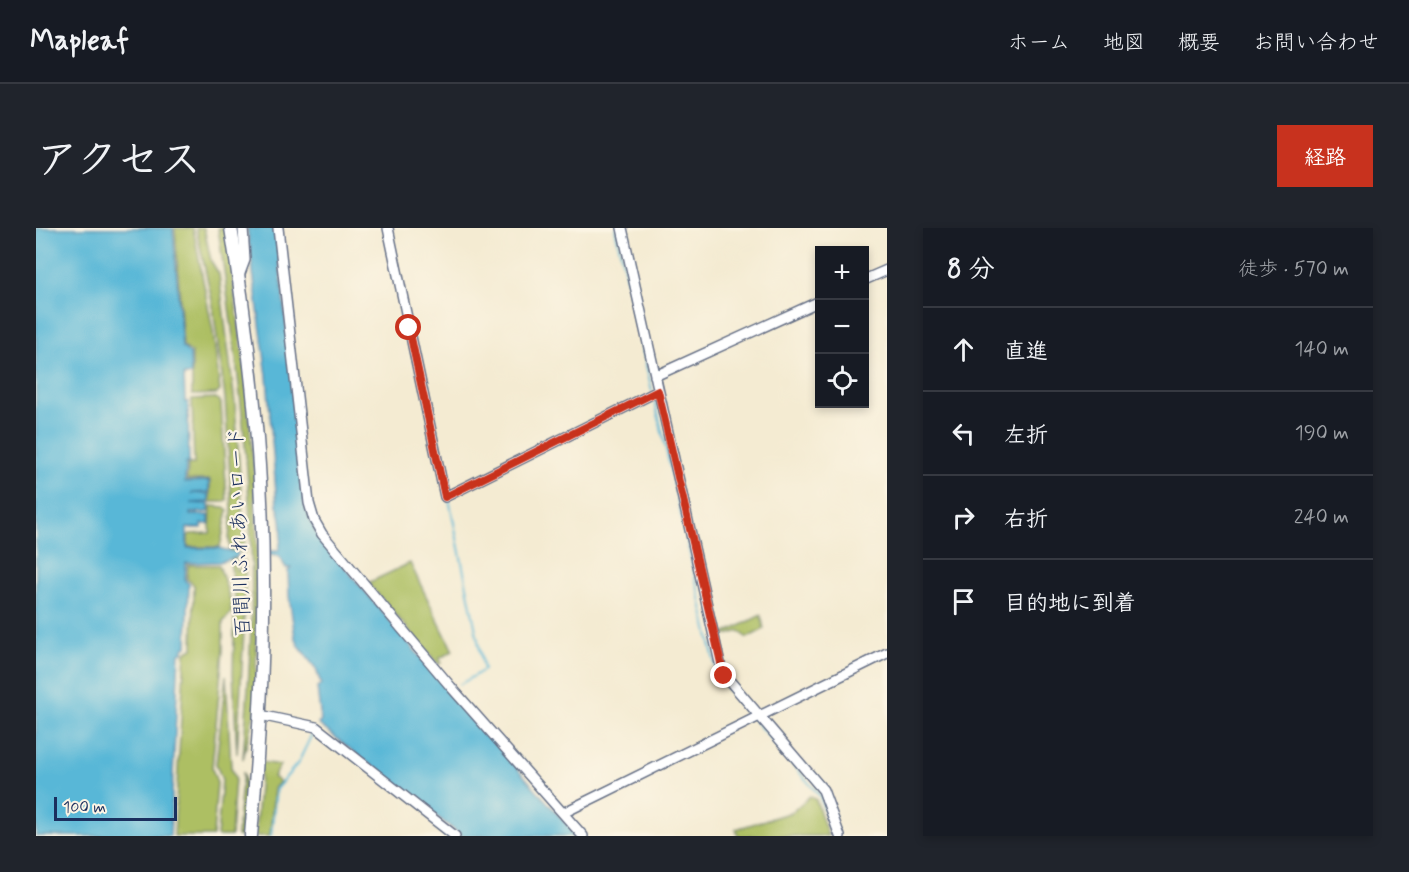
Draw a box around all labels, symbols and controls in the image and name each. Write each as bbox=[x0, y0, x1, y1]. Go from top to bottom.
text: Mapleaf bbox=[30, 23, 129, 60]
text: ホーム bbox=[1008, 29, 1070, 57]
text: 地図 bbox=[1103, 29, 1145, 57]
text: 概要 bbox=[1178, 29, 1220, 57]
text: お問い合わせ bbox=[1253, 29, 1379, 57]
button: 経路 bbox=[1277, 125, 1373, 187]
text: アクセス bbox=[36, 134, 201, 189]
map controls bbox=[815, 246, 869, 408]
button: + bbox=[815, 246, 869, 300]
text: 8 分 bbox=[947, 253, 995, 287]
text: 徒歩 · 570 m bbox=[1238, 256, 1349, 283]
button: − bbox=[815, 300, 869, 354]
route start bbox=[395, 314, 421, 340]
icon: ahead bbox=[947, 333, 980, 366]
text: 140 m bbox=[1295, 336, 1349, 363]
text: 直進 bbox=[1004, 338, 1048, 366]
button: locate bbox=[815, 354, 869, 408]
icon: left bbox=[947, 417, 980, 450]
text: 190 m bbox=[1295, 420, 1349, 447]
text: 左折 bbox=[1004, 422, 1048, 450]
street label: 百間川ふれあいロード bbox=[222, 427, 258, 637]
icon: right bbox=[947, 501, 980, 534]
text: 240 m bbox=[1294, 504, 1349, 531]
text: 右折 bbox=[1004, 506, 1048, 534]
icon: arrive bbox=[947, 585, 980, 618]
text: 目的地に到着 bbox=[1004, 590, 1136, 618]
route end bbox=[710, 662, 736, 688]
scale bar bbox=[54, 794, 177, 822]
text: 100 m bbox=[63, 797, 106, 818]

